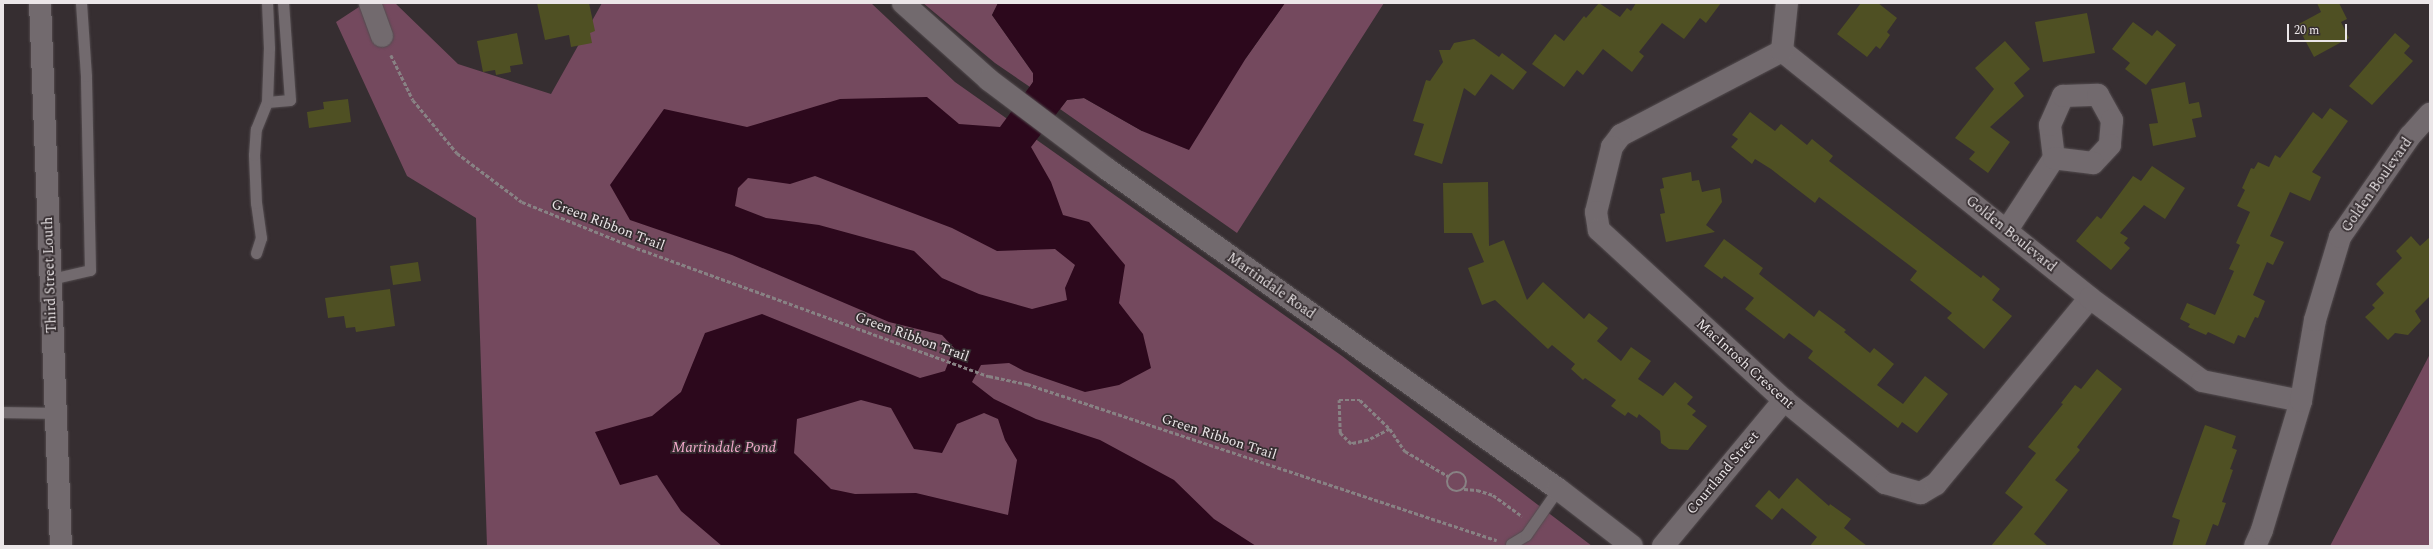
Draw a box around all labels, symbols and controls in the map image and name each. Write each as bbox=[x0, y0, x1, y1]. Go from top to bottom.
scale bar bbox=[2289, 16, 2349, 42]
text: 20 m bbox=[2294, 21, 2319, 40]
street label: Golden Boulevard bbox=[2338, 135, 2416, 235]
street label: Golden Boulevard bbox=[1962, 192, 2060, 276]
street label: Green Ribbon Trail bbox=[549, 196, 667, 254]
street label: Third Street Louth bbox=[40, 217, 60, 333]
street label: Martindale Road bbox=[1224, 249, 1318, 323]
street label: Green Ribbon Trail bbox=[853, 309, 971, 365]
street label: MacIntosh Crescent bbox=[1693, 316, 1797, 412]
street label: Green Ribbon Trail bbox=[1159, 410, 1279, 464]
street label: Courtland Street bbox=[1683, 428, 1763, 518]
water label: Martindale Pond bbox=[672, 439, 776, 457]

